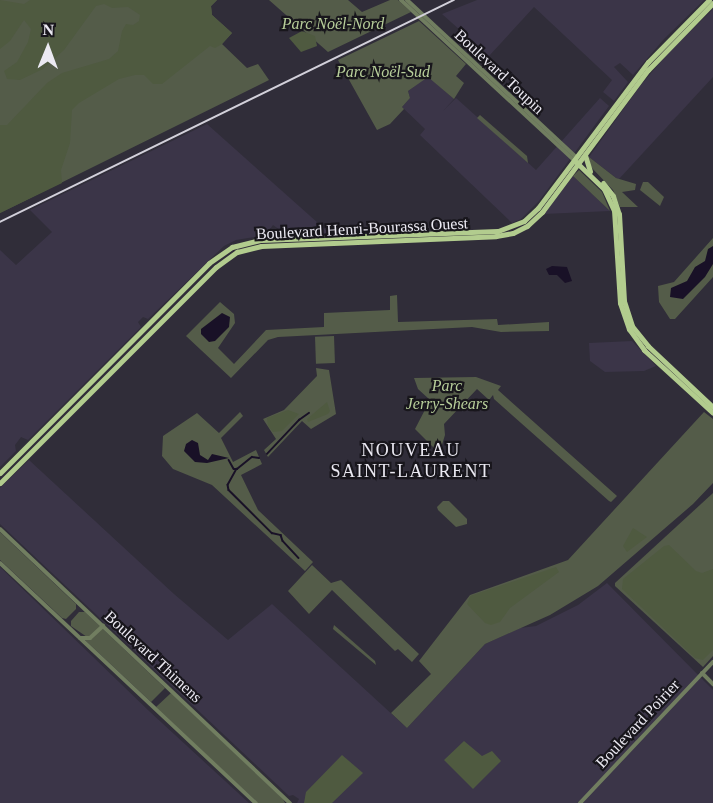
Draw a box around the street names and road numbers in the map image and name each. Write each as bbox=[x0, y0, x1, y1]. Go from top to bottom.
street label: Boulevard Toupin bbox=[450, 26, 548, 118]
street label: Boulevard Henri-Bourassa Ouest bbox=[255, 214, 469, 244]
street label: Boulevard Thimens bbox=[100, 607, 206, 707]
street label: Boulevard Poirier bbox=[592, 676, 684, 772]

